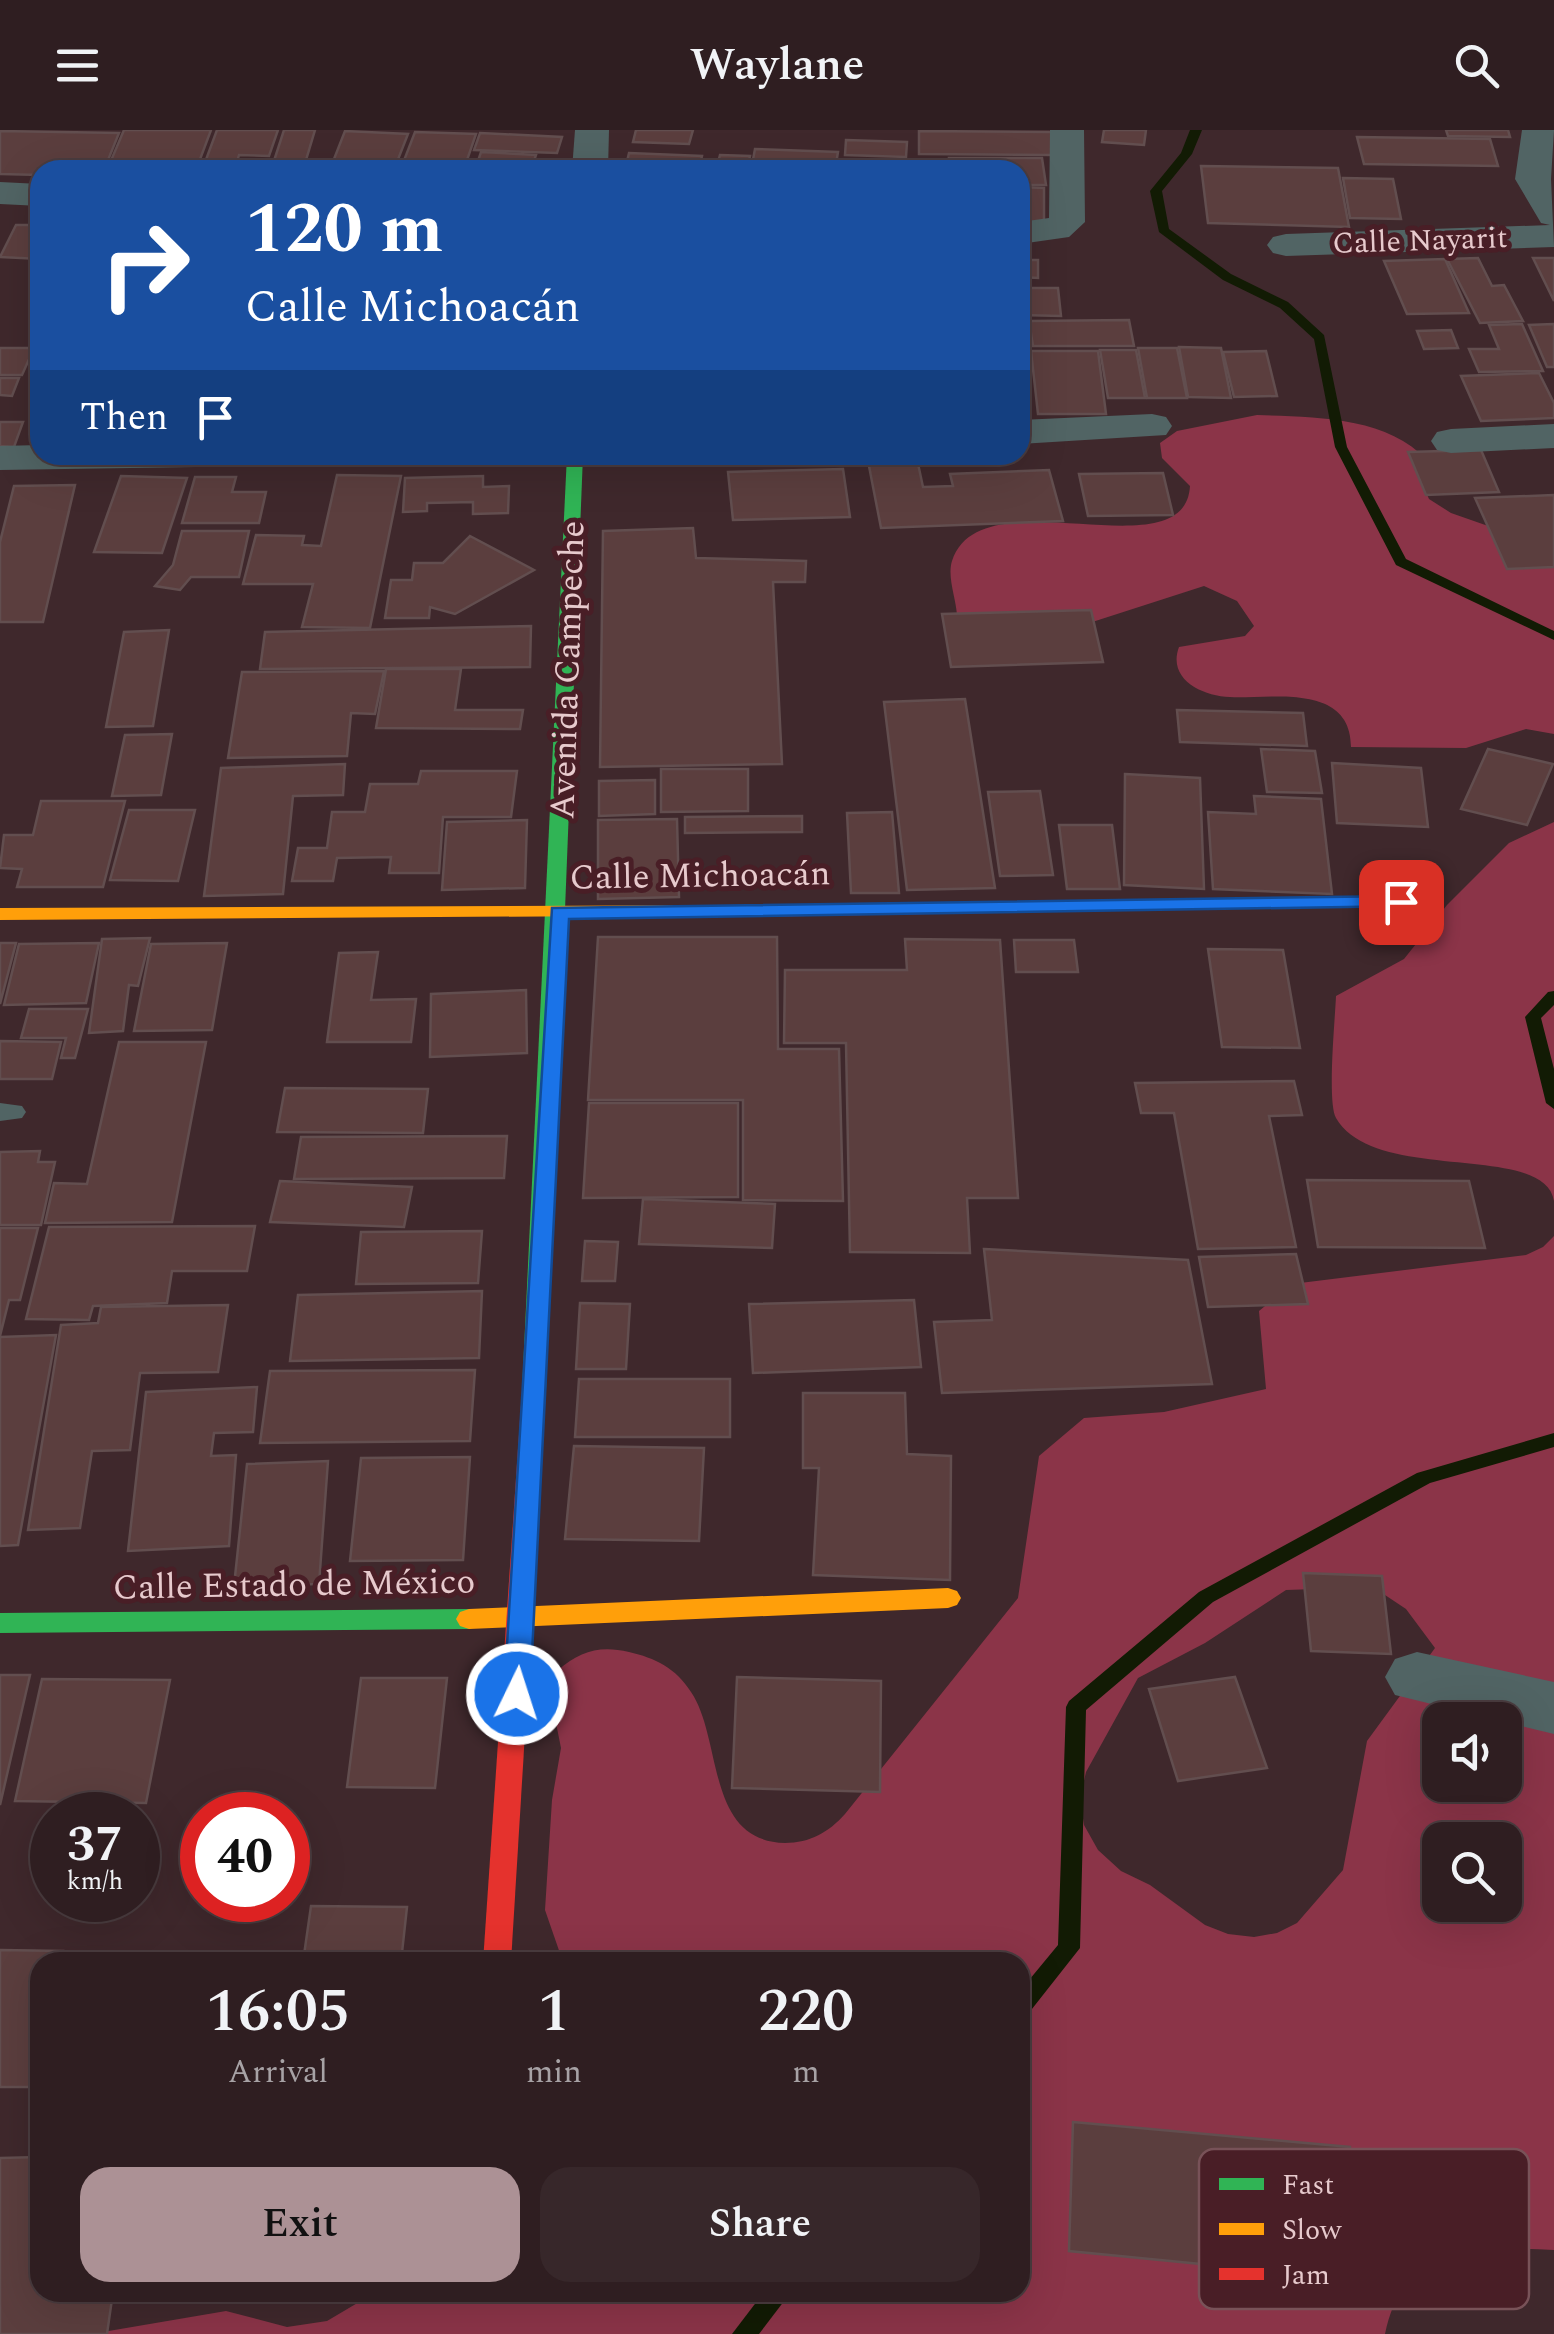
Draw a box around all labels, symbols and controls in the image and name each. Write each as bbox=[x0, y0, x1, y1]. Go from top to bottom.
text: Waylane bbox=[690, 31, 864, 100]
icon: menu bbox=[50, 38, 105, 93]
icon: search bbox=[1449, 38, 1504, 93]
text: 120 m bbox=[245, 177, 443, 283]
icon: right bbox=[80, 200, 210, 330]
street label: Calle Nayarit bbox=[1332, 215, 1508, 267]
text: Calle Michoacán bbox=[245, 273, 580, 342]
text: Then bbox=[80, 389, 168, 447]
icon: arrive bbox=[188, 390, 243, 445]
street label: Avenida Campeche bbox=[536, 520, 600, 820]
street label: Calle Michoacán bbox=[569, 847, 831, 905]
pin bbox=[1359, 860, 1444, 945]
icon: arrive bbox=[1374, 875, 1429, 930]
street label: Calle Estado de México bbox=[112, 1555, 476, 1615]
position arrow bbox=[465, 1642, 569, 1746]
map controls bbox=[1422, 1702, 1522, 1922]
button: sound bbox=[1422, 1702, 1522, 1802]
speed limit sign: 40 bbox=[180, 1792, 310, 1922]
text: 37 bbox=[67, 1807, 123, 1883]
button: search bbox=[1422, 1822, 1522, 1922]
text: km/h bbox=[67, 1863, 123, 1901]
text: 16:05 bbox=[206, 1966, 350, 2058]
text: 1 bbox=[538, 1966, 570, 2058]
text: 220 bbox=[758, 1966, 854, 2058]
text: Arrival bbox=[228, 2048, 328, 2097]
text: min bbox=[526, 2048, 582, 2097]
text: m bbox=[792, 2048, 820, 2097]
legend bbox=[1199, 2149, 1529, 2309]
text: Fast bbox=[1282, 2164, 1334, 2207]
button: Exit bbox=[80, 2167, 520, 2282]
button: Share bbox=[540, 2167, 980, 2282]
text: Slow bbox=[1282, 2209, 1342, 2252]
text: Jam bbox=[1282, 2254, 1330, 2297]

